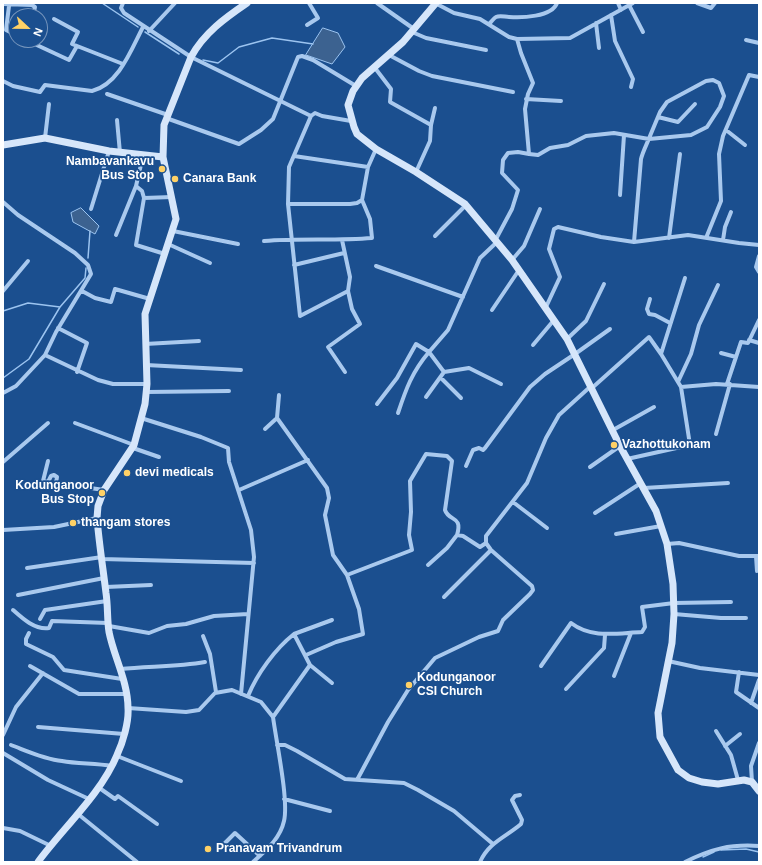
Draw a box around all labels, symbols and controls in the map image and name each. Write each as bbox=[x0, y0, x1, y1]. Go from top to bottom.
north arrow bbox=[8, 8, 48, 48]
text: N bbox=[31, 26, 45, 38]
place label: Nambavankavu Bus Stop bbox=[66, 155, 154, 183]
marker: Nambavankavu Bus Stop bbox=[157, 164, 167, 174]
place label: Canara Bank bbox=[183, 172, 256, 186]
marker: Canara Bank bbox=[170, 174, 180, 184]
place label: Vazhottukonam bbox=[622, 438, 711, 452]
marker: Vazhottukonam bbox=[609, 440, 619, 450]
place label: devi medicals bbox=[135, 466, 214, 480]
marker: devi medicals bbox=[122, 468, 132, 478]
place label: Kodunganoor Bus Stop bbox=[15, 479, 94, 507]
marker: Kodunganoor Bus Stop bbox=[97, 488, 107, 498]
place label: thangam stores bbox=[81, 516, 170, 530]
marker: thangam stores bbox=[68, 518, 78, 528]
place label: Kodunganoor CSI Church bbox=[417, 671, 496, 699]
marker: Kodunganoor CSI Church bbox=[404, 680, 414, 690]
place label: Pranavam Trivandrum bbox=[216, 842, 342, 856]
marker: Pranavam Trivandrum bbox=[203, 844, 213, 854]

